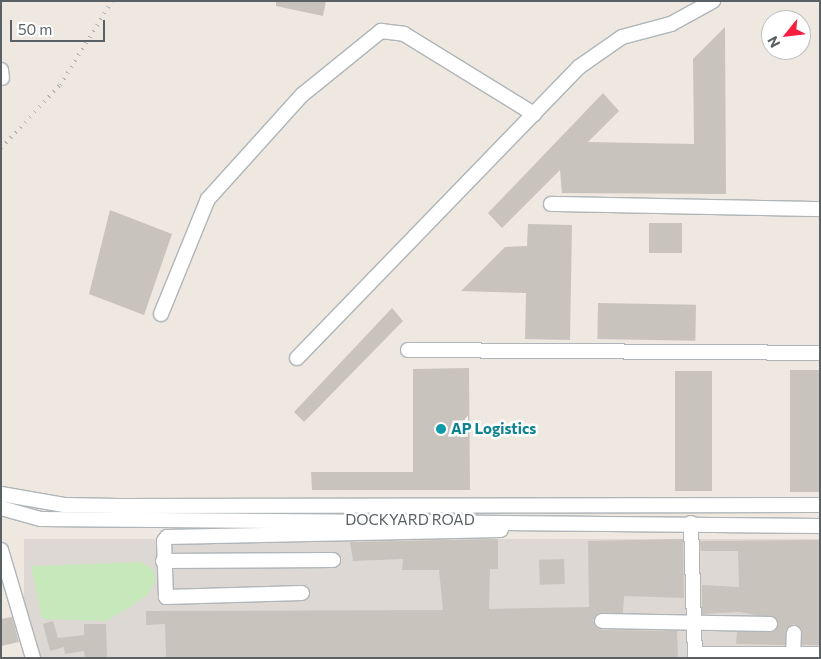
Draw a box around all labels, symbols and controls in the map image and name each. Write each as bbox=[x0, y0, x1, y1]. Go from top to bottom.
scale bar bbox=[12, 10, 108, 42]
north arrow bbox=[761, 10, 811, 60]
text: 50 m bbox=[18, 20, 52, 38]
text: N bbox=[763, 33, 783, 51]
place label: AP Logistics bbox=[451, 420, 536, 438]
marker: AP Logistics bbox=[435, 423, 447, 435]
street label: DOCKYARD ROAD bbox=[345, 511, 475, 529]

